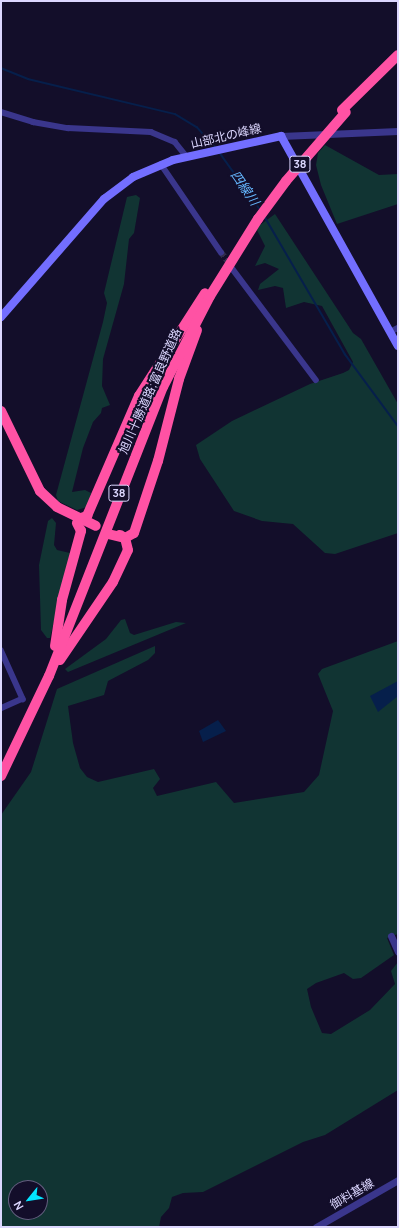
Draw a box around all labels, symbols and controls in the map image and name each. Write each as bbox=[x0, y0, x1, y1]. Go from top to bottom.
street label: 山部北の峰線 bbox=[189, 121, 263, 151]
road number: 38 bbox=[289, 155, 311, 173]
water label: 四線川 bbox=[227, 168, 263, 208]
street label: 旭川十勝道路;富良野道路 bbox=[116, 326, 184, 456]
road number: 38 bbox=[108, 484, 130, 502]
street label: 御料基線 bbox=[328, 1176, 376, 1212]
north arrow bbox=[8, 1180, 48, 1220]
text: N bbox=[10, 1199, 27, 1213]

